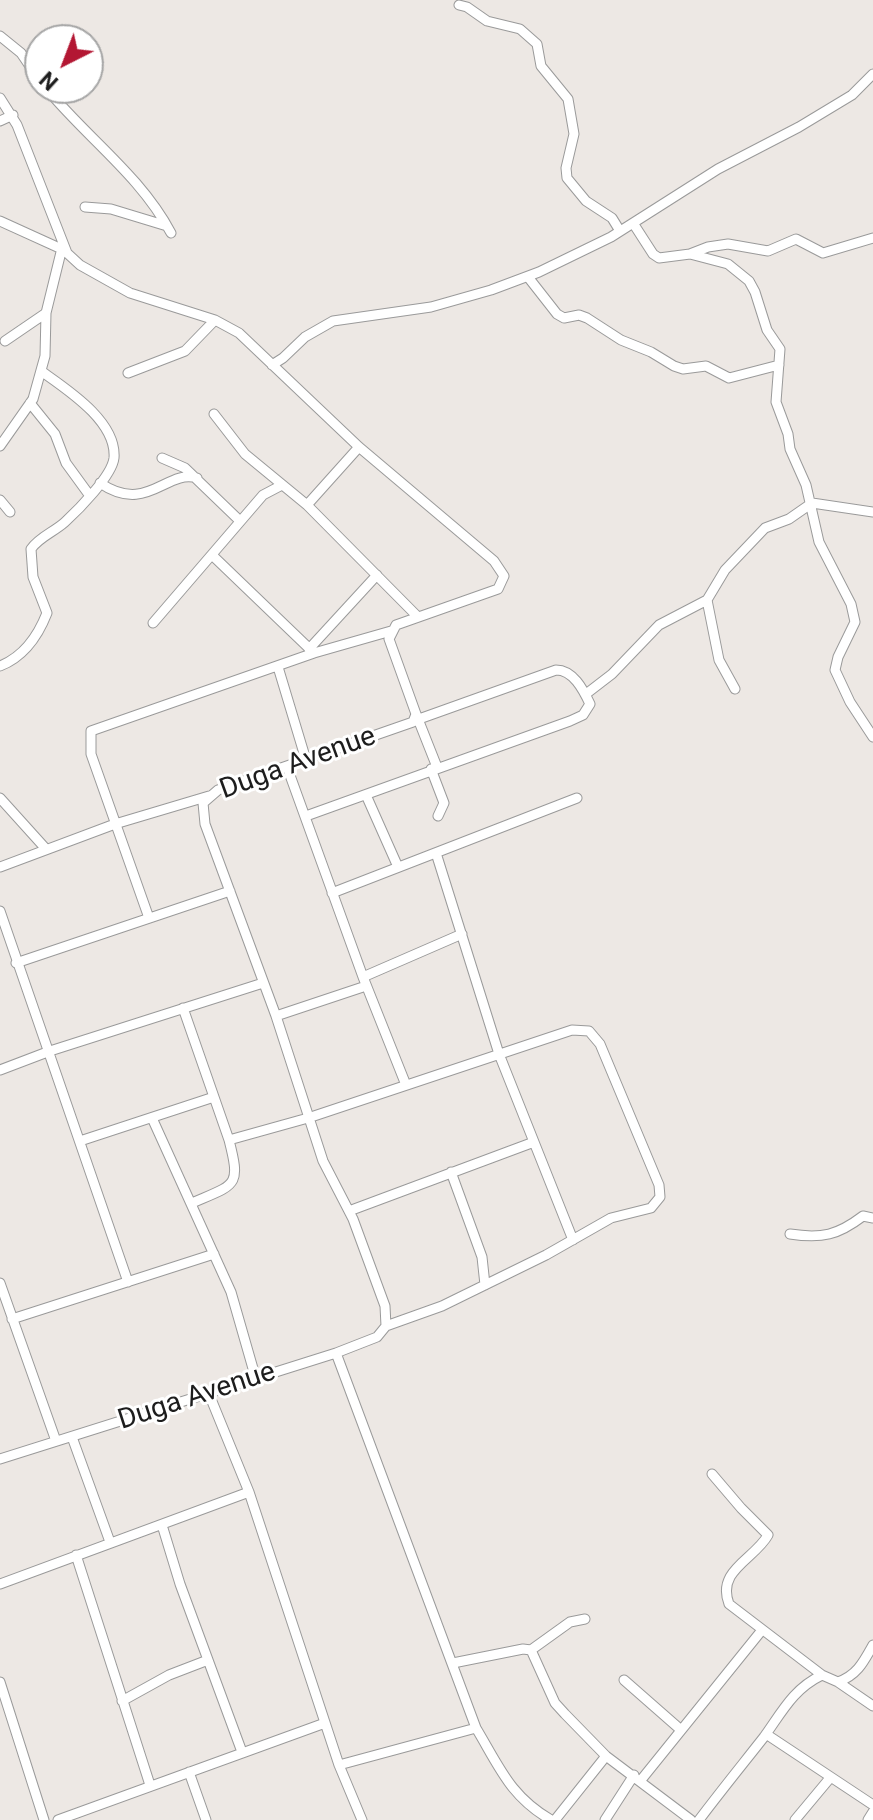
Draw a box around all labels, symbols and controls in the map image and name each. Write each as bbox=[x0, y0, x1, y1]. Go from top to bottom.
north arrow bbox=[24, 24, 104, 104]
text: N bbox=[35, 66, 63, 95]
street label: Duga Avenue bbox=[216, 720, 380, 808]
street label: Duga Avenue bbox=[114, 1356, 280, 1438]

